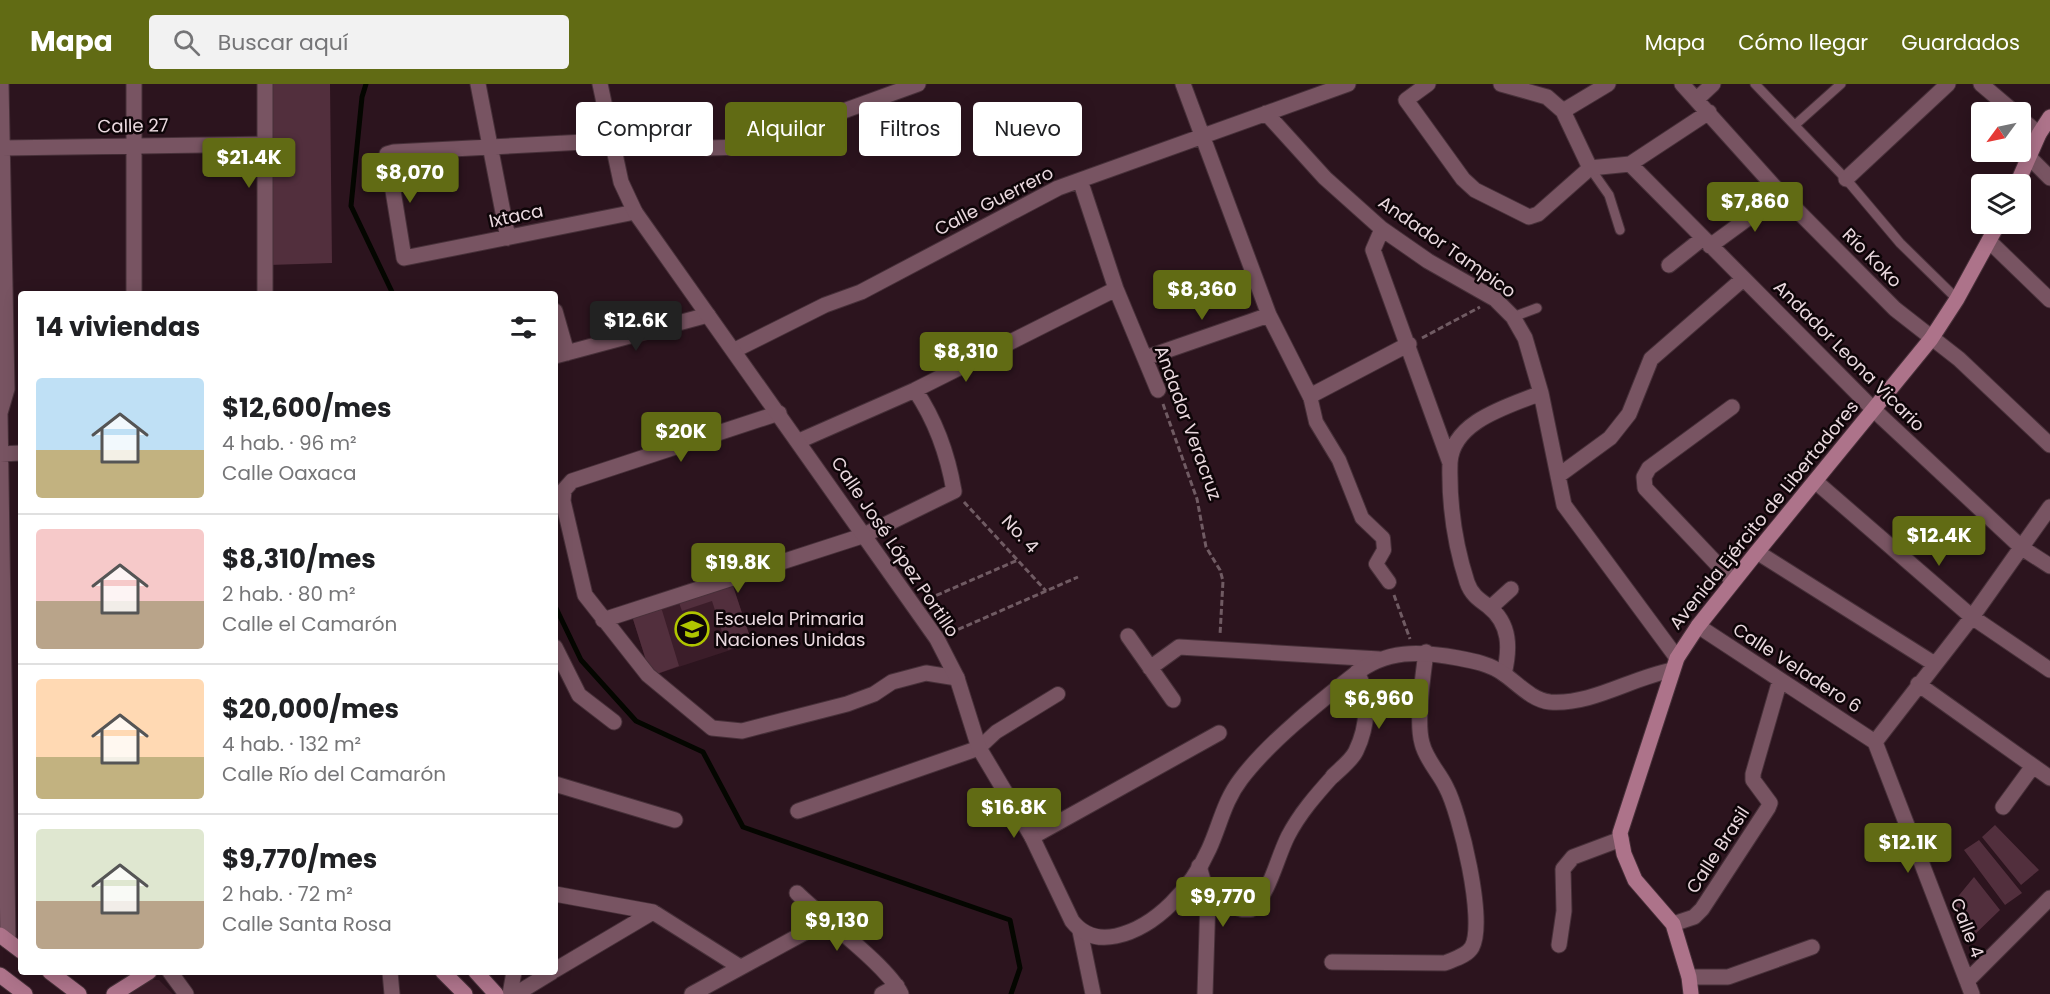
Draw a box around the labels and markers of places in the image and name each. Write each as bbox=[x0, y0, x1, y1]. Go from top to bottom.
pin: $21.4K bbox=[200, 138, 298, 189]
pin: $8,070 bbox=[361, 153, 459, 204]
pin: $7,860 bbox=[1706, 182, 1804, 233]
pin: $8,360 bbox=[1153, 270, 1251, 321]
pin: $12.6K bbox=[587, 301, 685, 352]
pin: $8,310 bbox=[917, 332, 1015, 383]
pin: $20K bbox=[645, 412, 717, 463]
pin: $12.4K bbox=[1890, 516, 1988, 567]
pin: $19.8K bbox=[689, 543, 787, 594]
place label: Escuela Primaria Naciones Unidas bbox=[715, 606, 865, 652]
school or university icon: Escuela Primaria Naciones Unidas bbox=[674, 611, 710, 647]
pin: $6,960 bbox=[1330, 679, 1428, 730]
pin: $16.8K bbox=[965, 788, 1063, 839]
pin: $12.1K bbox=[1859, 823, 1957, 874]
pin: $9,770 bbox=[1174, 877, 1272, 928]
pin: $9,130 bbox=[788, 901, 886, 952]

